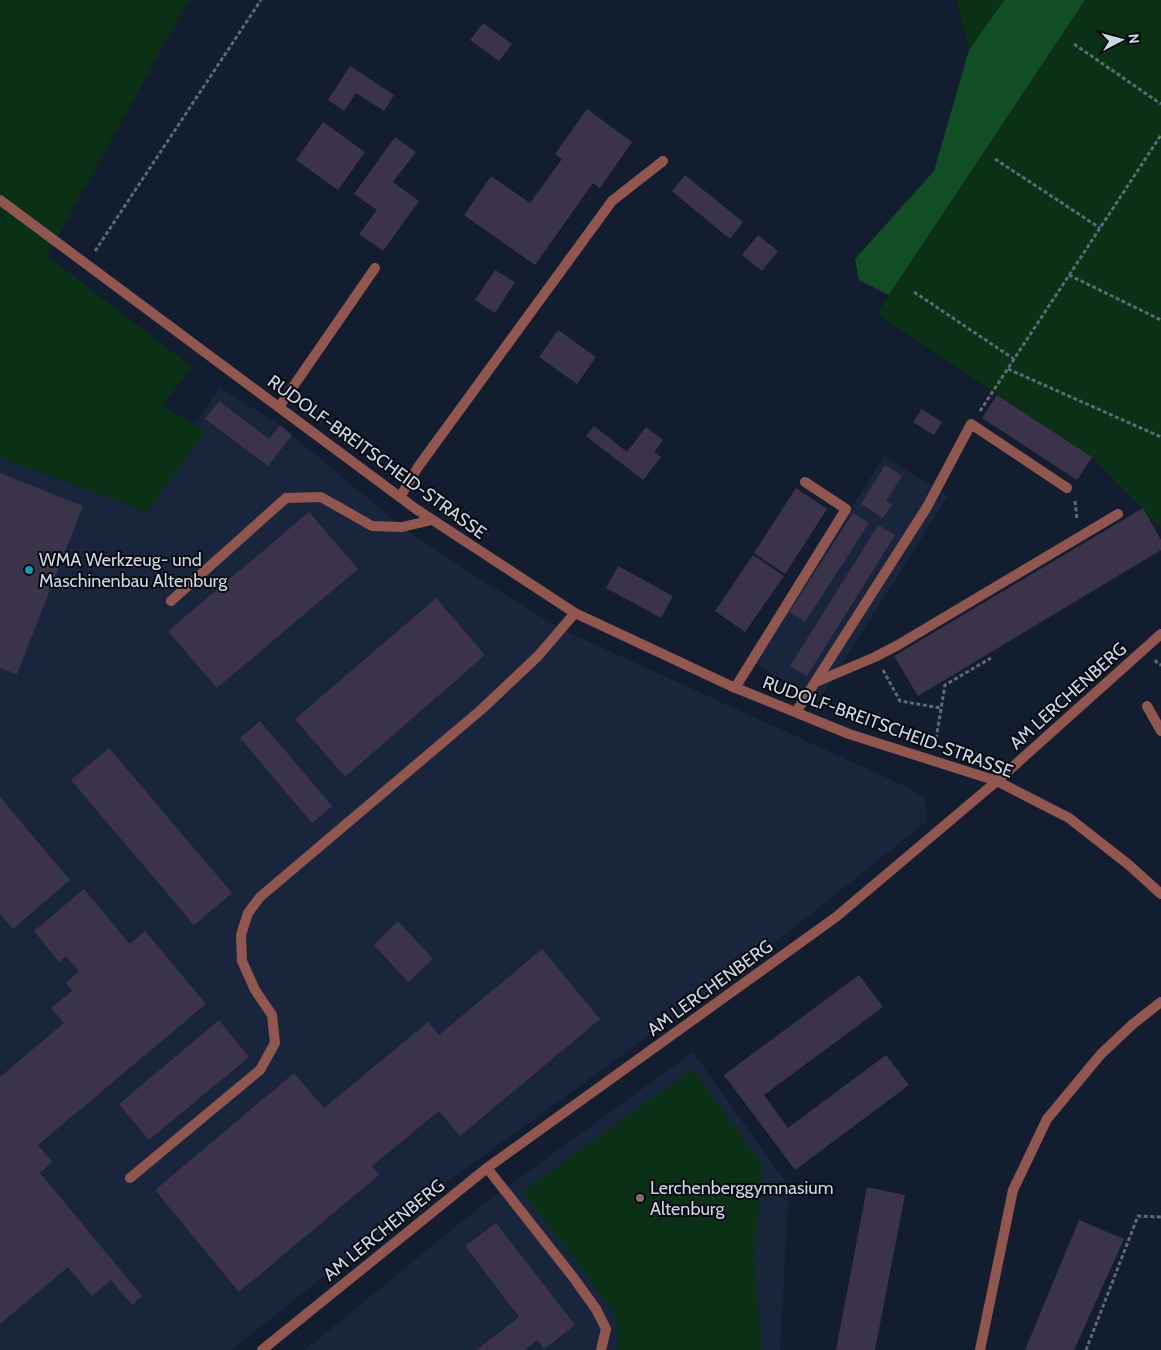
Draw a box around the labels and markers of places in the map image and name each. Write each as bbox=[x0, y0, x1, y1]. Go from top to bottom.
place label: WMA Werkzeug- und Maschinenbau Altenburg bbox=[39, 549, 228, 592]
marker: WMA Werkzeug- und Maschinenbau Altenburg bbox=[23, 564, 35, 576]
place label: Lerchenberggymnasium Altenburg bbox=[650, 1177, 834, 1220]
marker: Lerchenberggymnasium Altenburg bbox=[634, 1192, 646, 1204]

